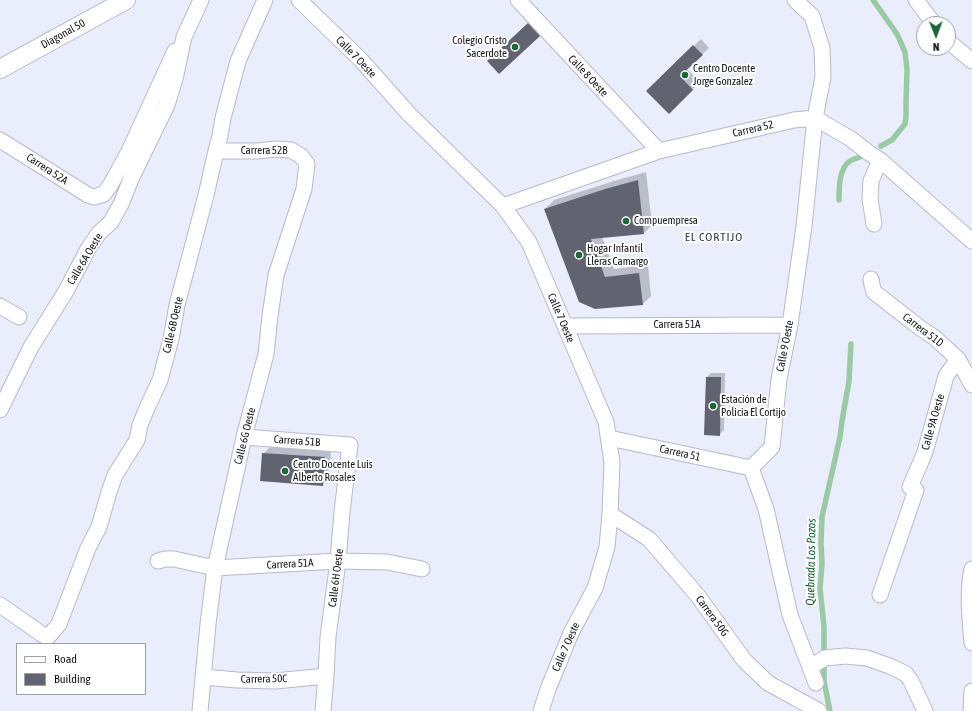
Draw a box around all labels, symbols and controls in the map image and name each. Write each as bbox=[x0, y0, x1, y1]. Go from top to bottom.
street label: Diagonal 50 bbox=[39, 16, 87, 52]
north arrow bbox=[916, 16, 956, 56]
street label: Calle 7 Oeste bbox=[333, 34, 379, 80]
place label: Colegio Cristo Sacerdote bbox=[452, 34, 507, 60]
text: N bbox=[933, 41, 940, 53]
marker: Colegio Cristo Sacerdote bbox=[510, 42, 520, 52]
street label: Calle 8 Oeste bbox=[565, 52, 611, 100]
place label: Centro Docente Jorge Gonzalez bbox=[693, 62, 755, 88]
marker: Centro Docente Jorge Gonzalez bbox=[680, 70, 690, 80]
street label: Carrera 52 bbox=[731, 118, 775, 140]
street label: Carrera 52B bbox=[241, 144, 287, 158]
street label: Carrera 52A bbox=[24, 151, 70, 187]
place label: Compuempresa bbox=[634, 214, 698, 228]
marker: Compuempresa bbox=[621, 216, 631, 226]
district label: EL CORTIJO bbox=[685, 230, 743, 244]
street label: Calle 6A Oeste bbox=[64, 231, 106, 287]
place label: Hogar Infantil Lleras Camargo bbox=[587, 242, 648, 268]
marker: Hogar Infantil Lleras Camargo bbox=[574, 250, 584, 260]
street label: Calle 7 Oeste bbox=[545, 291, 577, 345]
street label: Calle 6B Oeste bbox=[160, 295, 186, 355]
street label: Carrera 51D bbox=[900, 310, 946, 350]
street label: Carrera 51A bbox=[654, 318, 700, 332]
street label: Calle 9 Oeste bbox=[774, 319, 796, 373]
street label: Calle 9A Oeste bbox=[919, 392, 947, 452]
place label: Estación de Policia El Cortijo bbox=[721, 393, 786, 419]
marker: Estación de Policia El Cortijo bbox=[708, 401, 718, 411]
street label: Calle 6G Oeste bbox=[232, 406, 258, 466]
street label: Carrera 51B bbox=[273, 433, 321, 449]
street label: Carrera 51 bbox=[658, 442, 702, 464]
place label: Centro Docente Luis Alberto Rosales bbox=[293, 458, 373, 484]
marker: Centro Docente Luis Alberto Rosales bbox=[280, 466, 290, 476]
water label: Quebrada Los Pozos bbox=[803, 518, 819, 606]
street label: Calle 6H Oeste bbox=[326, 548, 346, 608]
street label: Carrera 51A bbox=[266, 556, 314, 572]
street label: Carrera 50G bbox=[693, 593, 731, 639]
street label: Calle 7 Oeste bbox=[549, 620, 583, 674]
legend bbox=[16, 643, 146, 695]
text: Road bbox=[54, 652, 77, 666]
text: Building bbox=[54, 672, 91, 686]
street label: Carrera 50C bbox=[241, 672, 287, 686]

